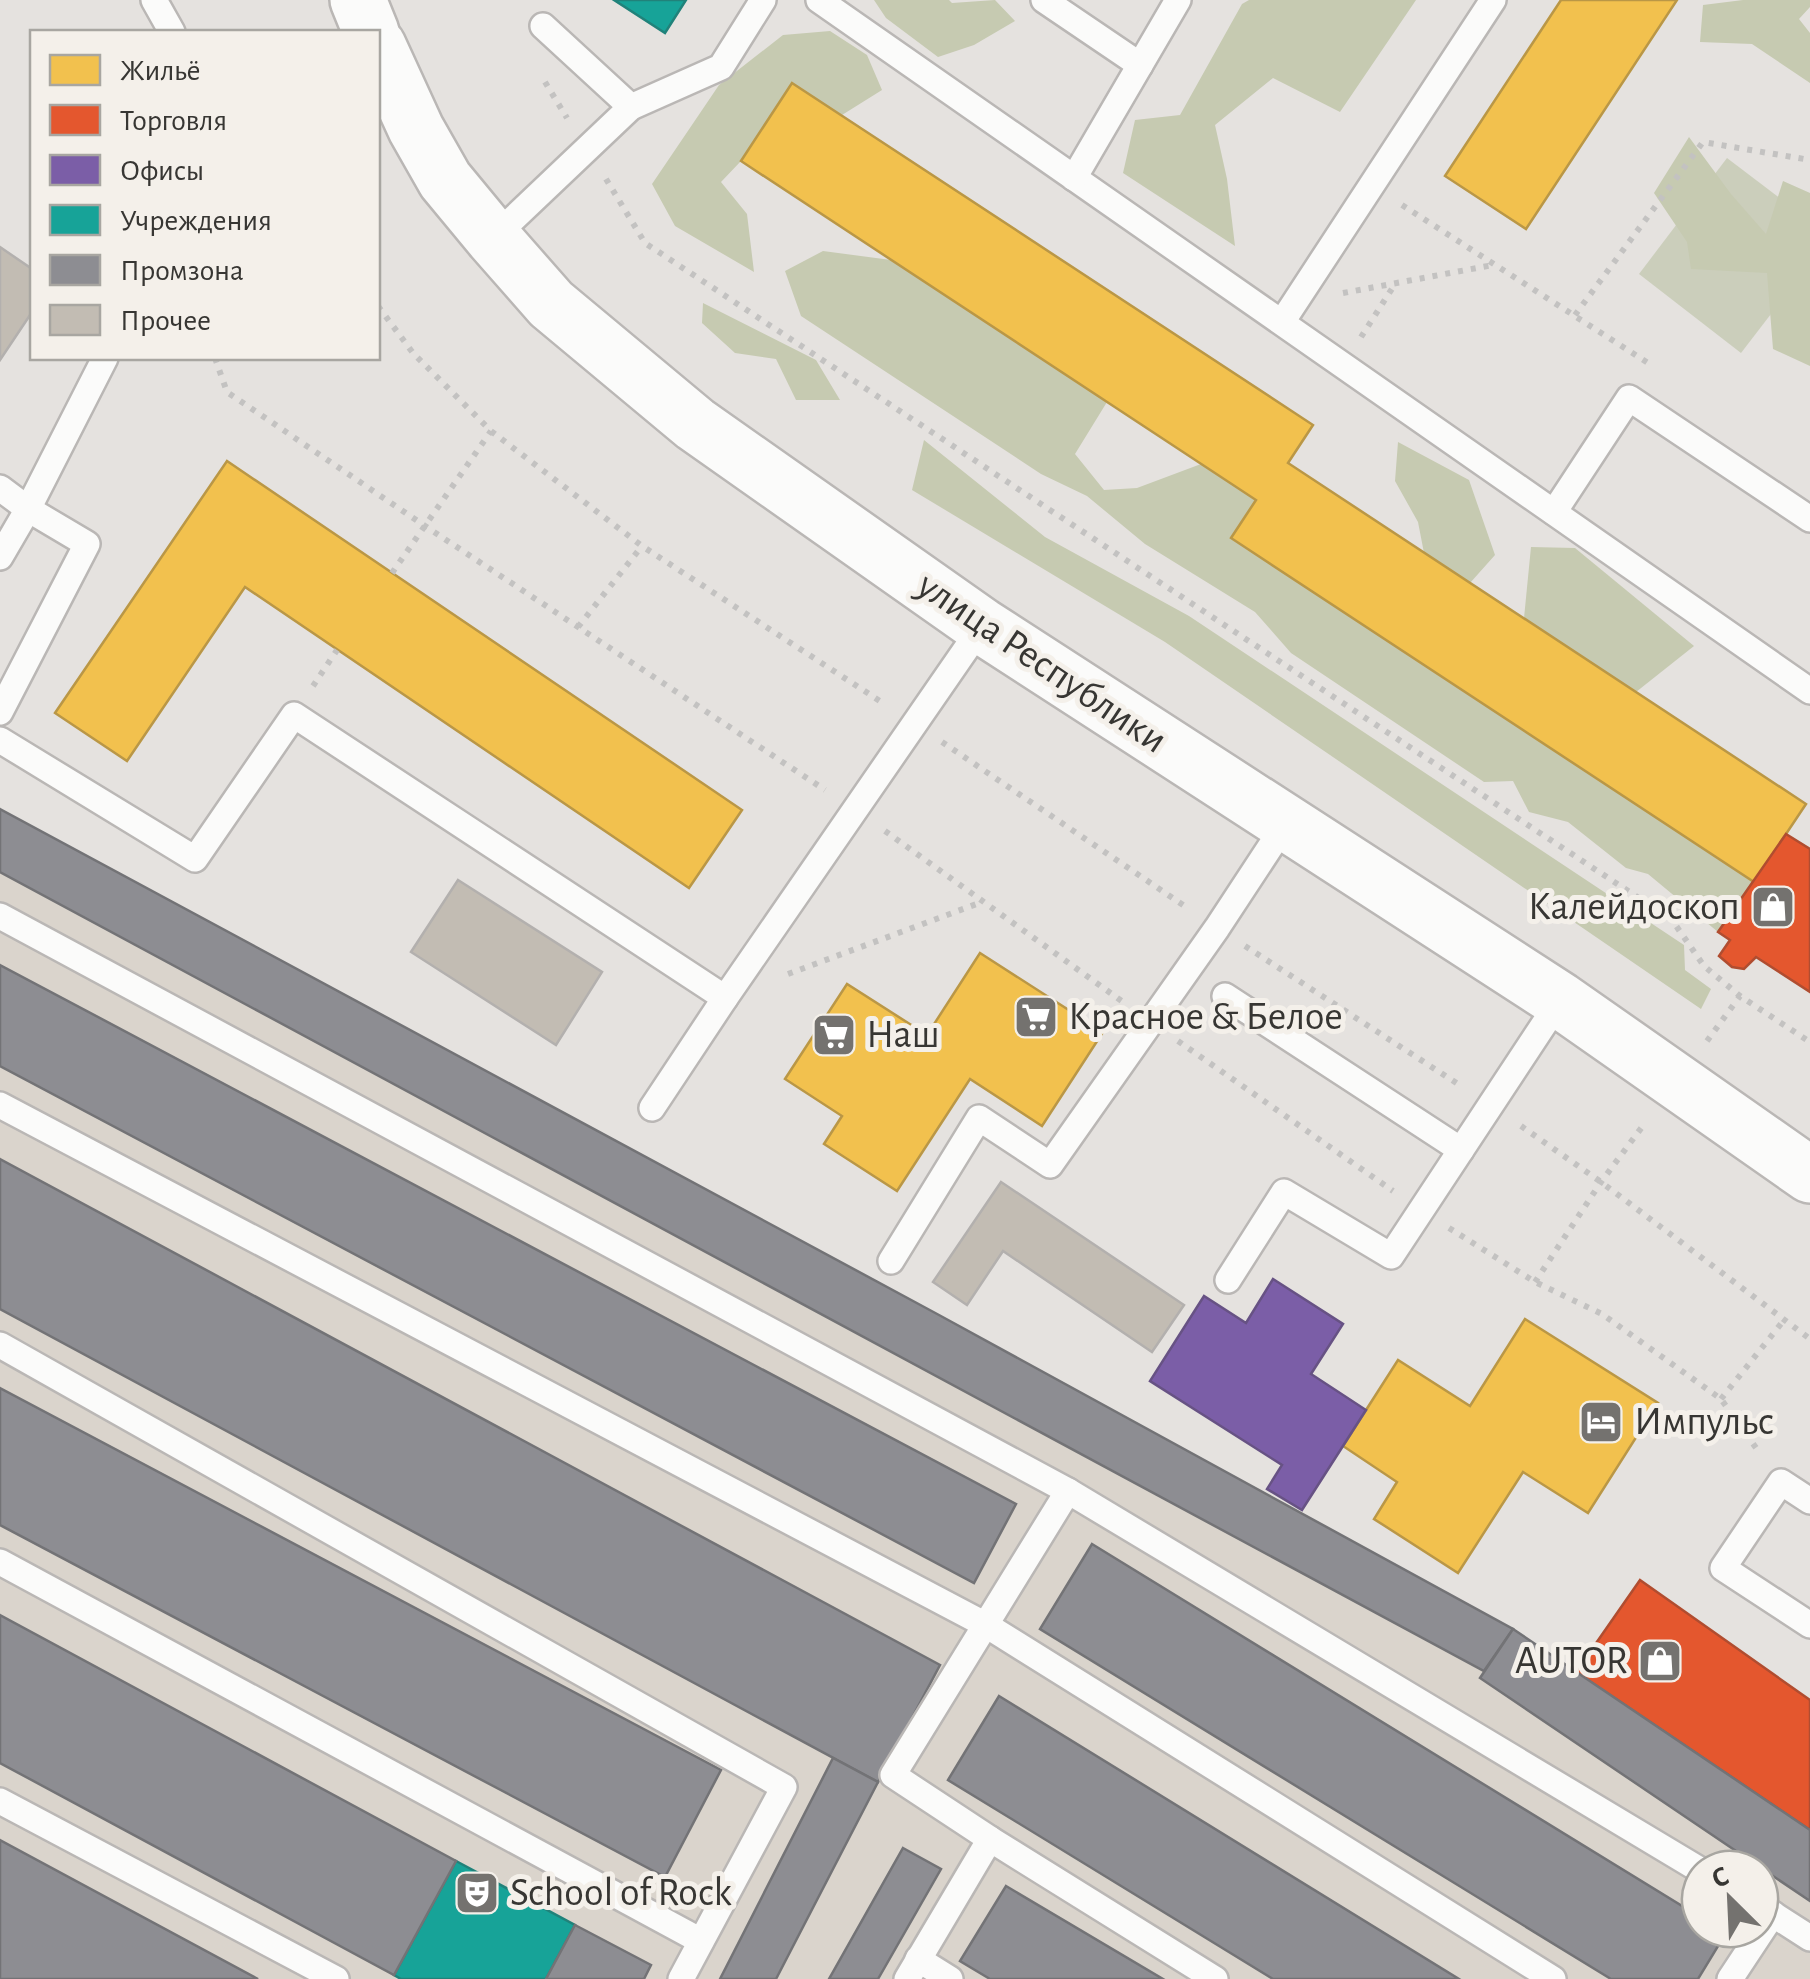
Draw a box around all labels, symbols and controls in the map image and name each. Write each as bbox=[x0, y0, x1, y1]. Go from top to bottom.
legend bbox=[30, 30, 380, 360]
text: Жильё bbox=[120, 56, 201, 86]
text: Торговля bbox=[120, 106, 227, 136]
text: Офисы bbox=[120, 156, 204, 186]
text: Учреждения bbox=[120, 206, 272, 236]
text: Промзона bbox=[120, 256, 244, 286]
text: Прочее bbox=[120, 306, 211, 336]
street label: улица Республики bbox=[909, 564, 1174, 761]
shop icon: Калейдоскоп bbox=[1750, 884, 1796, 930]
place label: Калейдоскоп bbox=[1528, 887, 1740, 927]
supermarket icon: Красное & Белое bbox=[1013, 994, 1059, 1040]
place label: Красное & Белое bbox=[1068, 997, 1343, 1037]
supermarket icon: Наш bbox=[811, 1012, 857, 1058]
place label: Наш bbox=[866, 1015, 940, 1055]
hotel icon: Импульс bbox=[1578, 1399, 1624, 1445]
place label: Импульс bbox=[1634, 1402, 1774, 1442]
shop icon: AUTOR bbox=[1637, 1638, 1683, 1684]
place label: AUTOR bbox=[1515, 1641, 1628, 1681]
north arrow bbox=[1680, 1849, 1780, 1949]
text: С bbox=[1708, 1862, 1733, 1894]
theatre icon: School of Rock bbox=[454, 1870, 500, 1916]
place label: School of Rock bbox=[510, 1873, 732, 1913]

